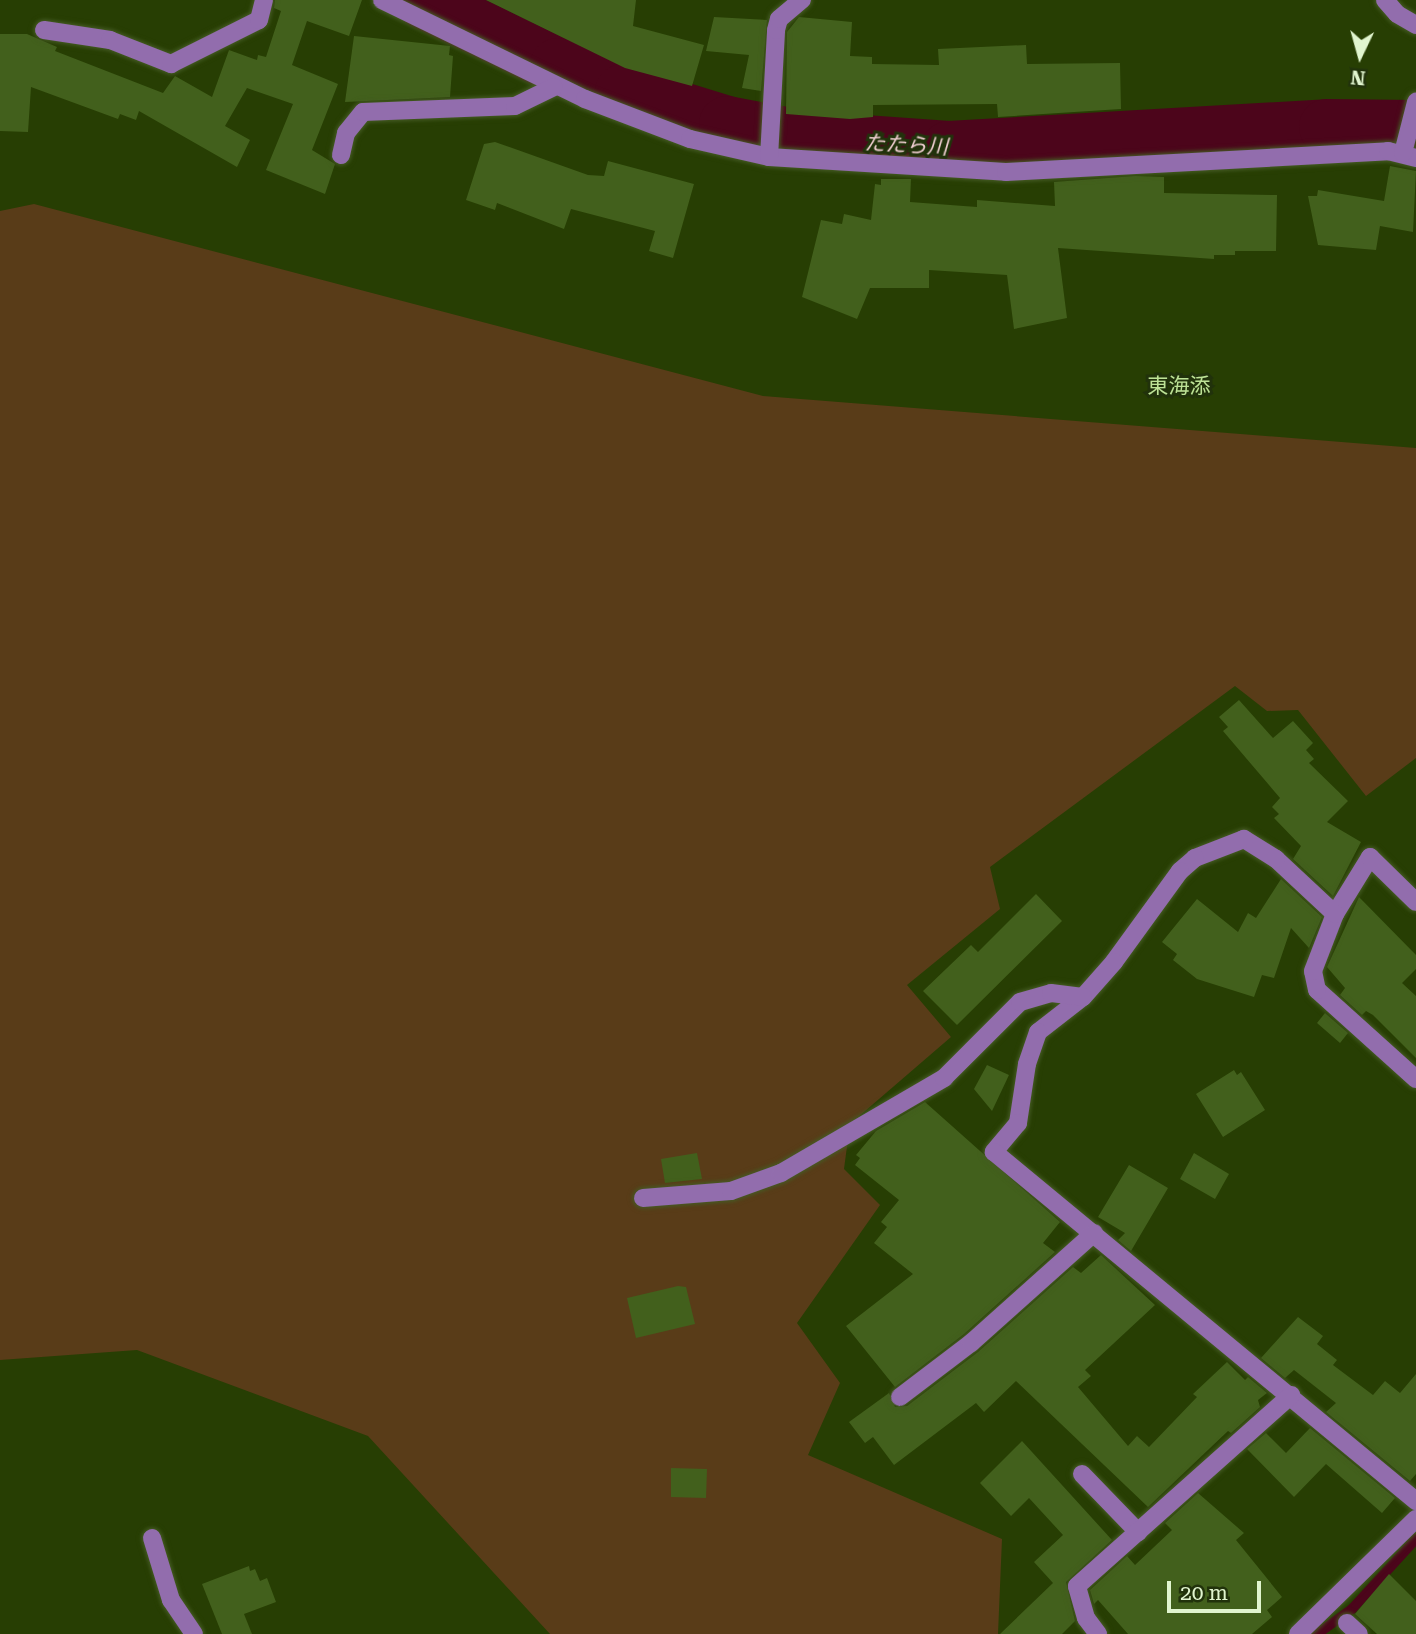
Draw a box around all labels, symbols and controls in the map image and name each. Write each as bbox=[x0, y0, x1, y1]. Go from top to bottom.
north arrow bbox=[1325, 21, 1395, 91]
text: N bbox=[1350, 65, 1366, 90]
water label: たたら川 bbox=[863, 130, 949, 160]
district label: 東海添 bbox=[1148, 373, 1210, 399]
scale bar bbox=[1171, 1568, 1266, 1612]
text: 20 m bbox=[1180, 1581, 1228, 1605]

